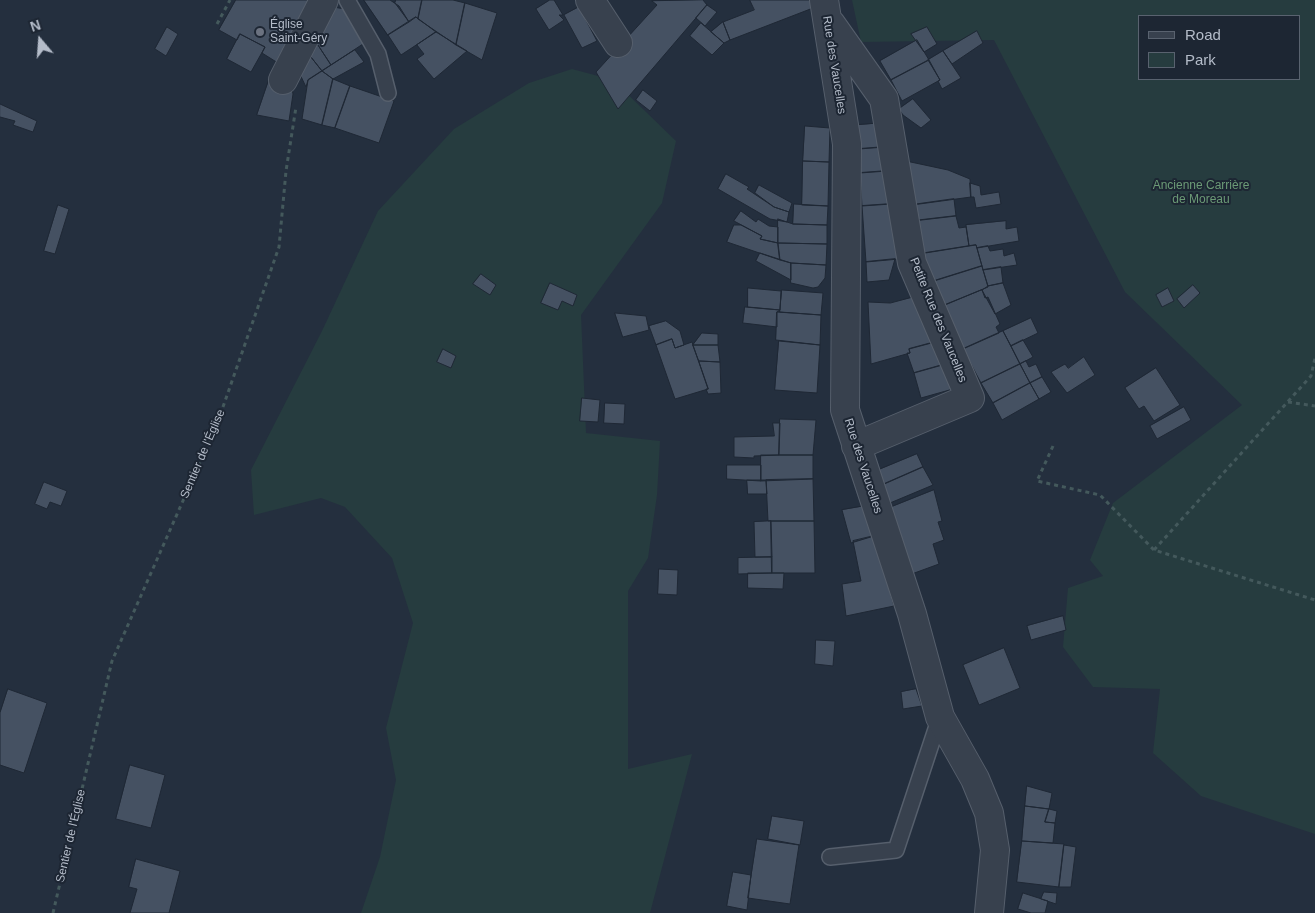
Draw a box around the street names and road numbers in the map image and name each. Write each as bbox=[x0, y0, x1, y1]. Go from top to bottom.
street label: Rue des Vaucelles bbox=[819, 15, 849, 115]
street label: Petite Rue des Vaucelles bbox=[906, 256, 970, 384]
street label: Sentier de l'Église bbox=[178, 407, 228, 501]
street label: Rue des Vaucelles bbox=[841, 417, 885, 515]
street label: Sentier de l'Église bbox=[53, 788, 89, 884]

